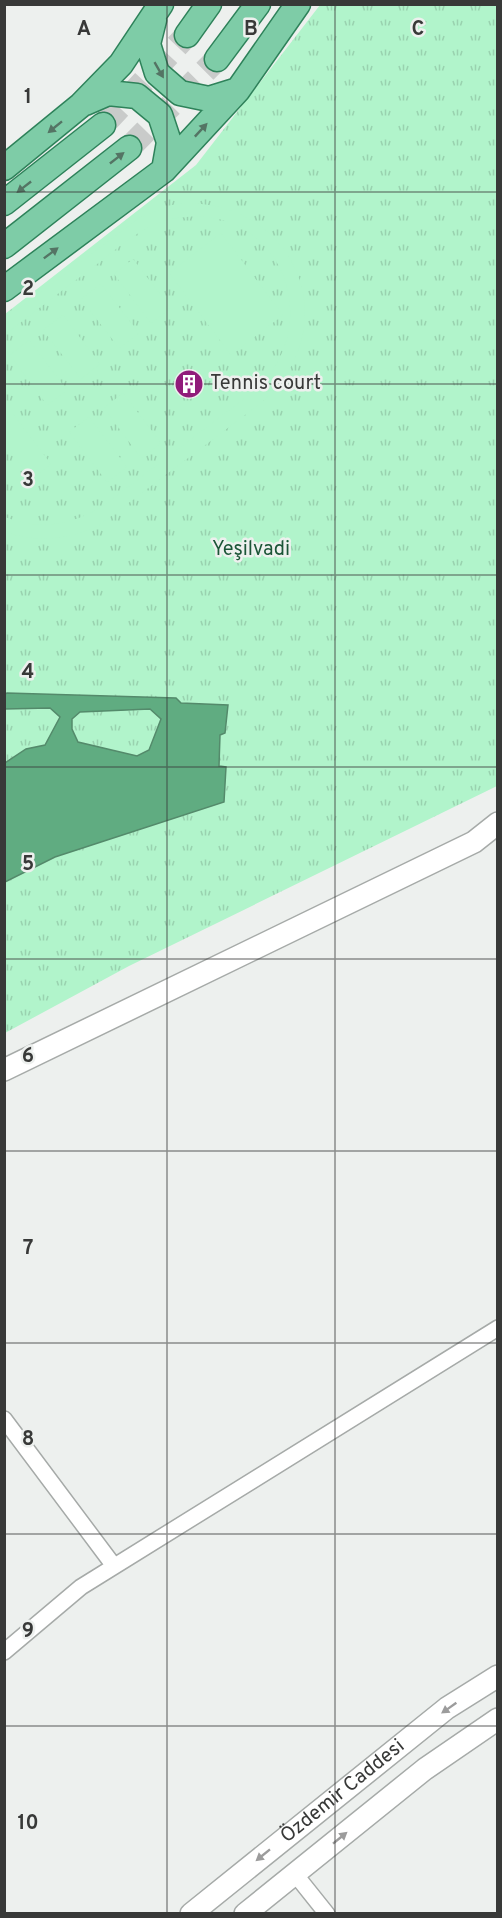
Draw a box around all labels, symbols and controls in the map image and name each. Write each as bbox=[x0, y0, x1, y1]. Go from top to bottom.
text: A bbox=[77, 17, 91, 43]
text: B bbox=[244, 17, 258, 43]
text: C bbox=[412, 17, 424, 43]
one-way arrow bbox=[153, 61, 164, 78]
text: 1 bbox=[24, 85, 32, 111]
one-way arrow bbox=[47, 120, 62, 132]
one-way arrow bbox=[194, 123, 208, 137]
one-way arrow bbox=[109, 152, 125, 165]
one-way arrow bbox=[16, 181, 32, 194]
one-way arrow bbox=[44, 248, 59, 260]
text: 2 bbox=[22, 277, 34, 303]
building icon: Tennis court bbox=[173, 368, 205, 400]
place label: Tennis court bbox=[210, 371, 321, 397]
text: 3 bbox=[22, 468, 34, 494]
park label: Yeşilvadi bbox=[212, 537, 290, 563]
text: 4 bbox=[22, 660, 34, 686]
text: 5 bbox=[22, 852, 34, 878]
text: 6 bbox=[22, 1044, 34, 1070]
text: 7 bbox=[23, 1236, 33, 1262]
text: 8 bbox=[22, 1427, 34, 1453]
text: 9 bbox=[22, 1619, 34, 1645]
one-way arrow bbox=[441, 1702, 457, 1714]
street label: Özdemir Caddesi bbox=[275, 1734, 410, 1850]
text: 10 bbox=[17, 1811, 39, 1837]
one-way arrow bbox=[332, 1831, 348, 1844]
one-way arrow bbox=[255, 1849, 271, 1862]

